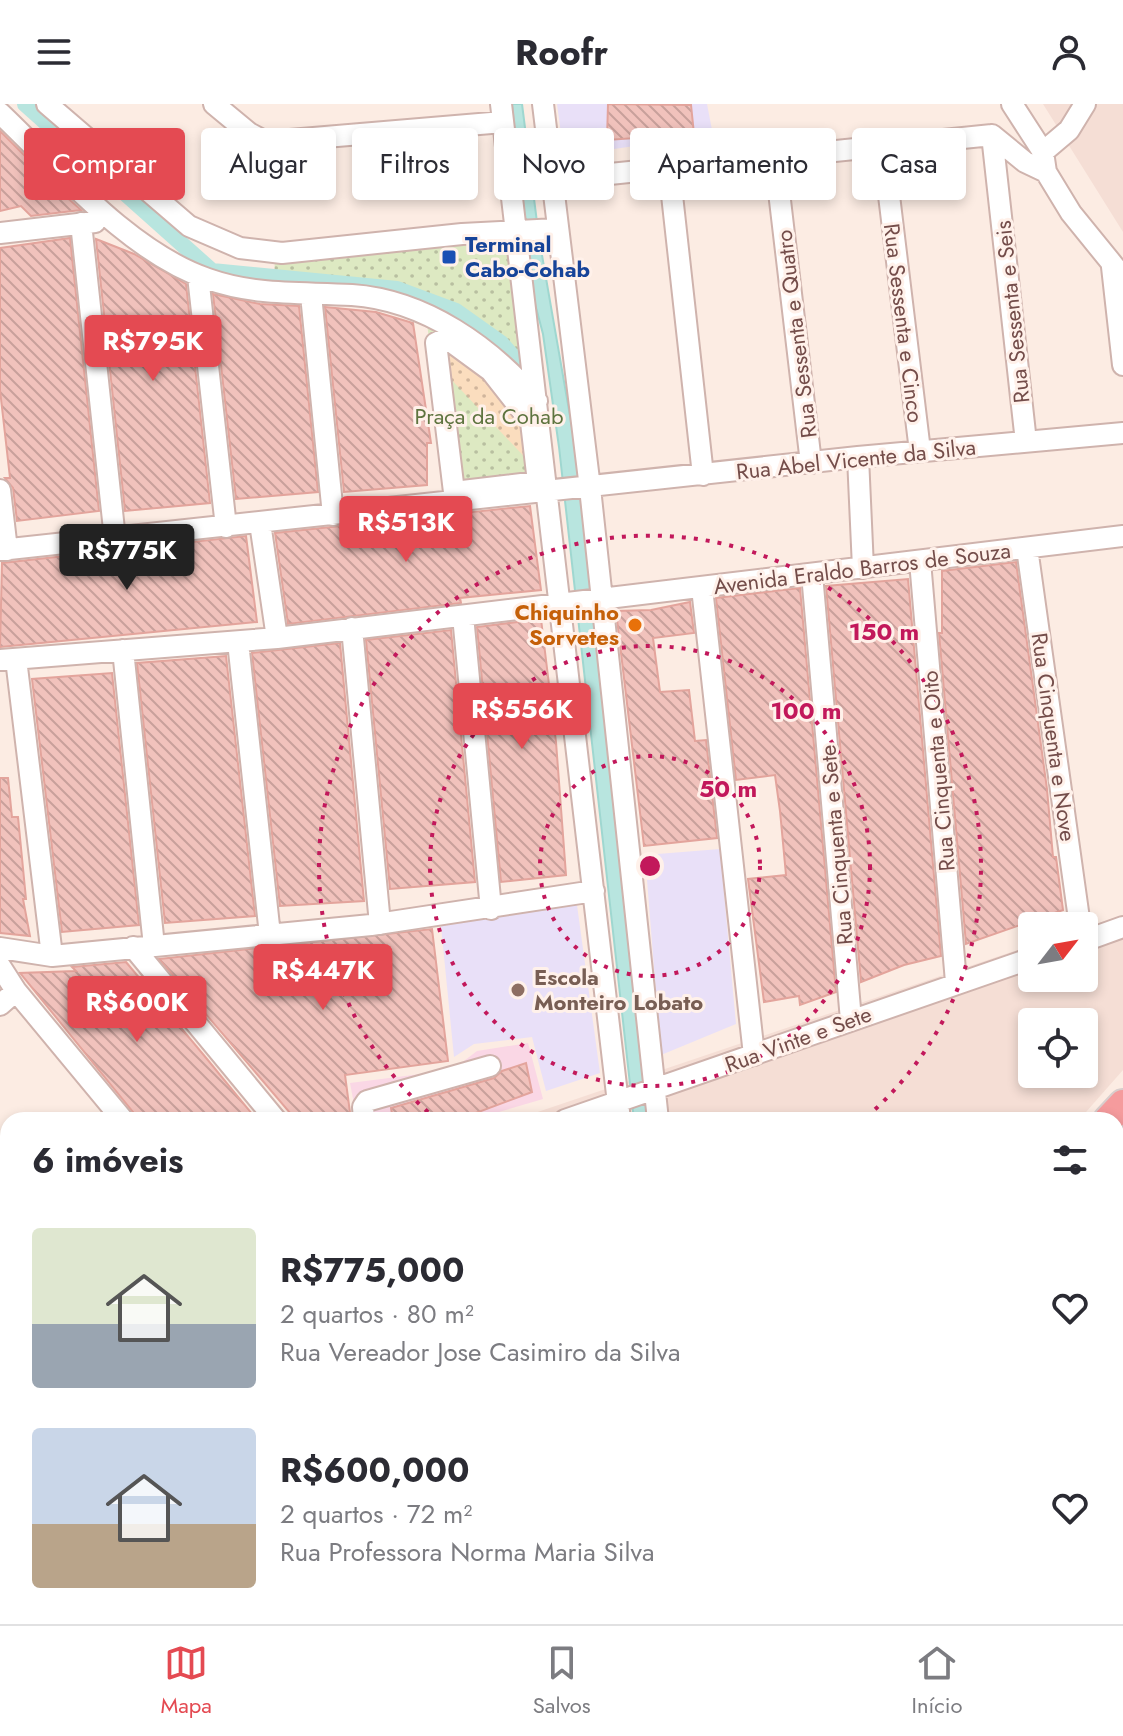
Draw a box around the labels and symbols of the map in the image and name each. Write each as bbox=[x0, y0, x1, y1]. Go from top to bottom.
street label: Rua Sessenta e Seis bbox=[986, 219, 1037, 405]
street label: Rua Sessenta e Cinco bbox=[876, 222, 932, 424]
place label: Terminal Cabo-Cohab bbox=[465, 228, 590, 285]
street label: Rua Sessenta e Quatro bbox=[767, 228, 825, 440]
marker: Terminal Cabo-Cohab bbox=[440, 248, 458, 266]
pin: R$795K bbox=[88, 315, 218, 383]
park label: Praça da Cohab bbox=[415, 400, 563, 432]
street label: Rua Abel Vicente da Silva bbox=[735, 431, 977, 487]
pin: R$513K bbox=[341, 496, 471, 564]
pin: R$775K bbox=[62, 524, 192, 592]
street label: Avenida Eraldo Barros de Souza bbox=[711, 534, 1013, 602]
place label: Chiquinho Sorvetes bbox=[515, 596, 619, 653]
text: 150 m bbox=[849, 614, 919, 649]
marker: Chiquinho Sorvetes bbox=[626, 616, 644, 634]
street label: Rua Cinquenta e Nove bbox=[1024, 631, 1084, 843]
street label: Rua Cinquenta e Oito bbox=[913, 669, 963, 873]
pin: R$556K bbox=[457, 683, 587, 751]
text: 100 m bbox=[771, 693, 841, 728]
street label: Rua Cinquenta e Sete bbox=[811, 744, 861, 946]
text: 50 m bbox=[699, 771, 757, 806]
centre of rings bbox=[636, 852, 664, 880]
north arrow bbox=[1018, 912, 1098, 992]
pin: R$447K bbox=[258, 944, 388, 1012]
place label: Escola Monteiro Lobato bbox=[534, 961, 703, 1018]
pin: R$600K bbox=[72, 976, 202, 1044]
marker: Escola Monteiro Lobato bbox=[509, 981, 527, 999]
street label: Rua Vinte e Sete bbox=[720, 998, 876, 1080]

